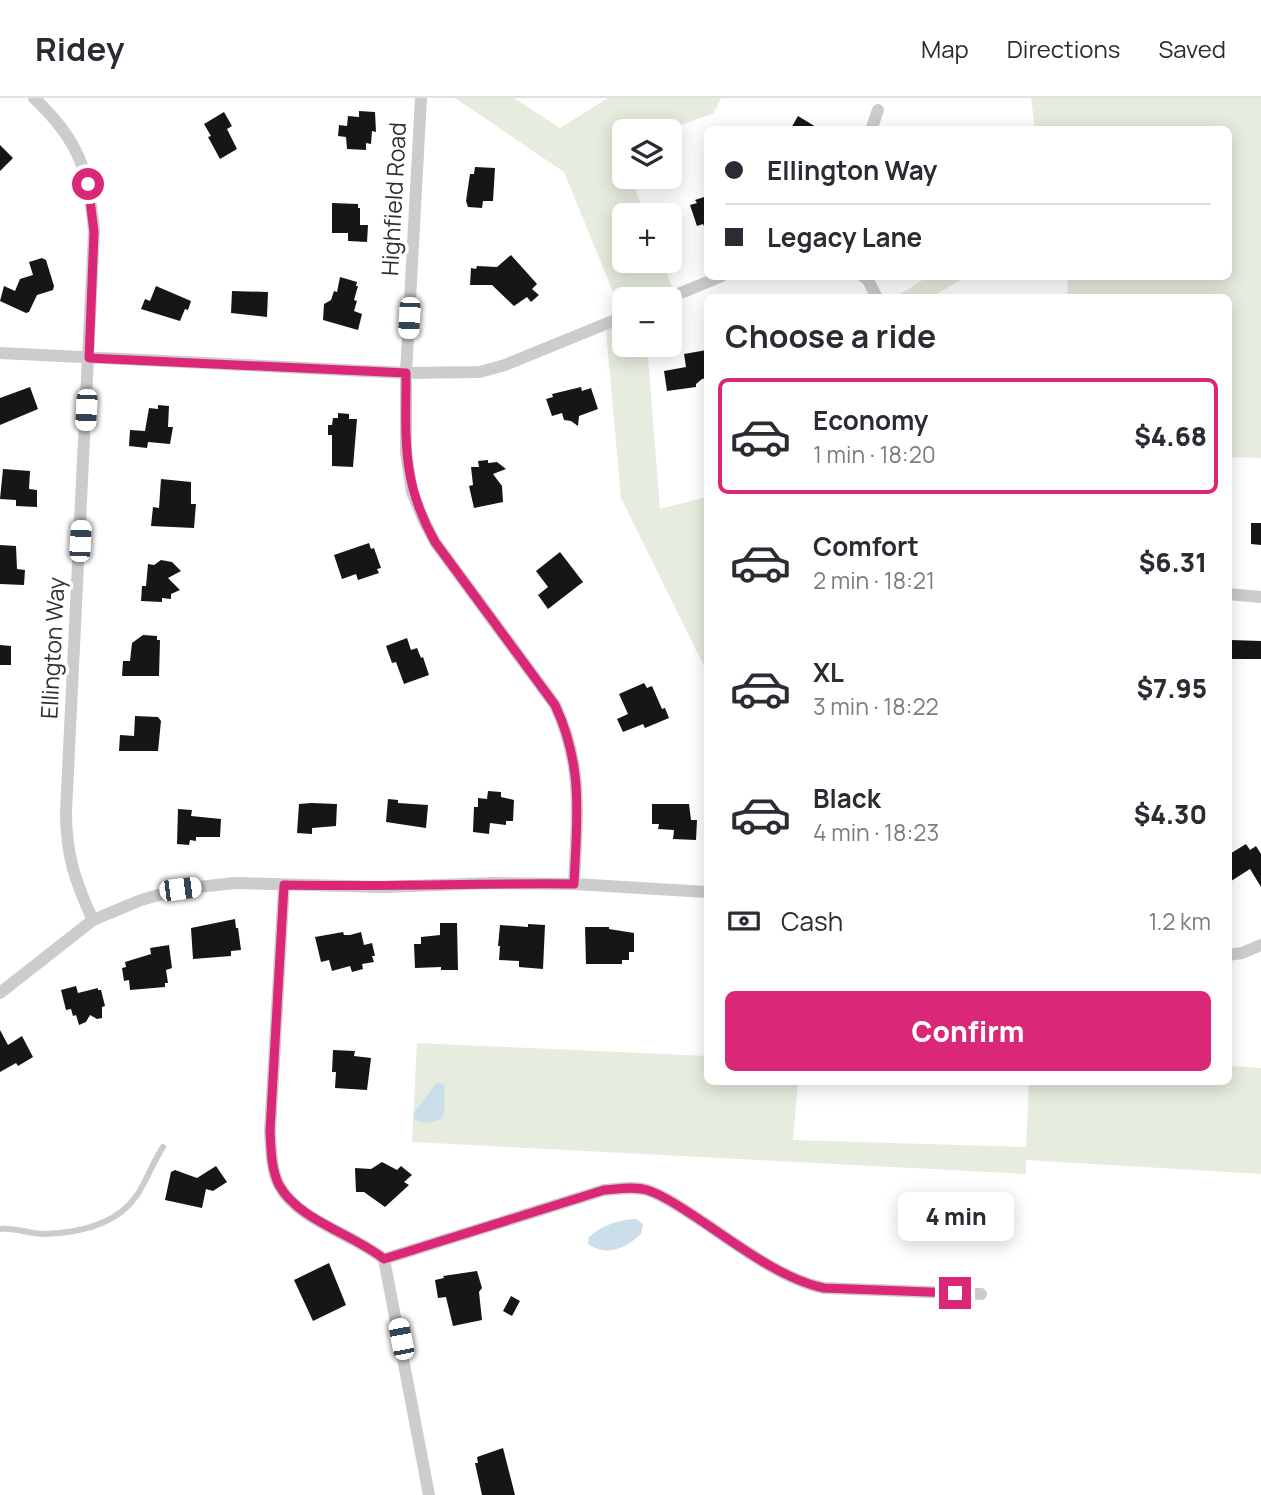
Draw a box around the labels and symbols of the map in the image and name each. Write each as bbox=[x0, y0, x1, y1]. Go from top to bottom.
street label: Highfield Road bbox=[373, 121, 413, 277]
route start bbox=[72, 168, 104, 200]
car bbox=[398, 296, 421, 340]
car bbox=[75, 388, 98, 432]
car bbox=[69, 519, 92, 563]
street label: Ellington Way bbox=[32, 576, 72, 720]
car bbox=[158, 876, 203, 902]
callout: 4 min bbox=[897, 1192, 1013, 1240]
route end bbox=[939, 1277, 971, 1309]
car bbox=[387, 1316, 416, 1362]

